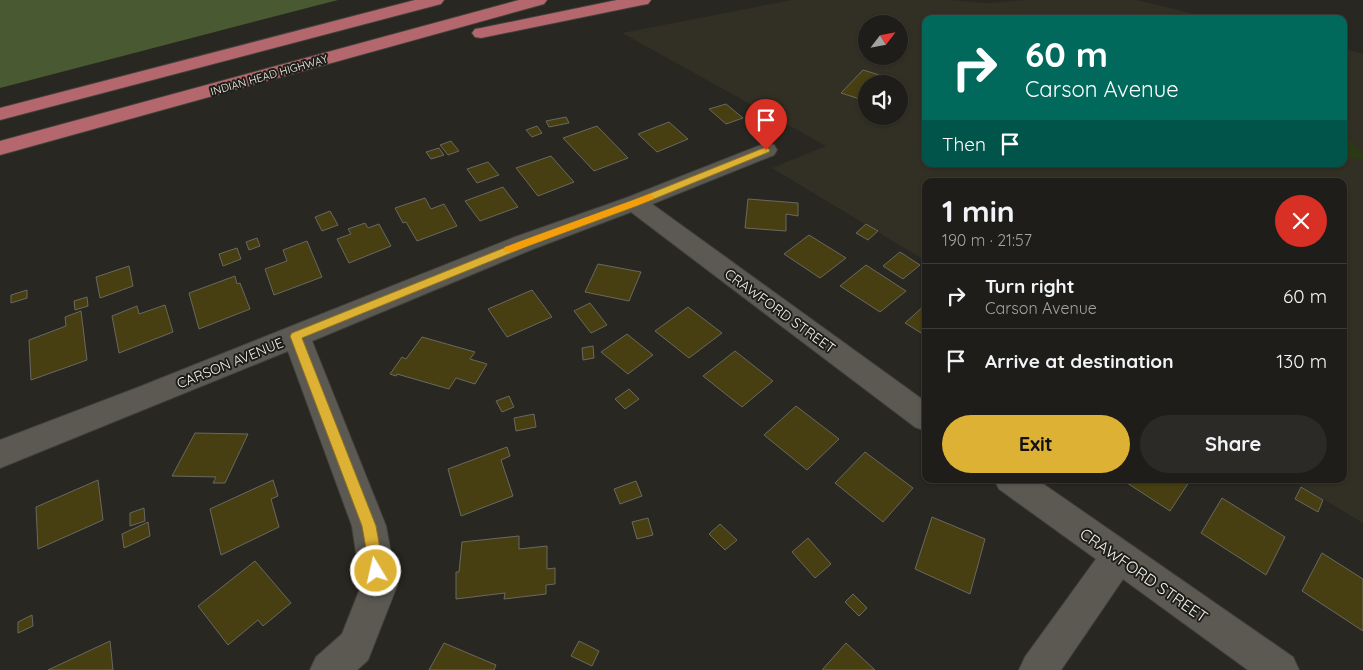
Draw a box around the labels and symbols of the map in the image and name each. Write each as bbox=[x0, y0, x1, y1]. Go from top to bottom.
north arrow bbox=[858, 15, 908, 65]
street label: INDIAN HEAD HIGHWAY bbox=[209, 52, 329, 98]
pin bbox=[745, 99, 787, 150]
street label: CRAWFORD STREET bbox=[721, 265, 839, 357]
street label: CARSON AVENUE bbox=[174, 333, 286, 393]
street label: CRAWFORD STREET bbox=[1076, 523, 1212, 627]
position arrow bbox=[349, 544, 401, 596]

